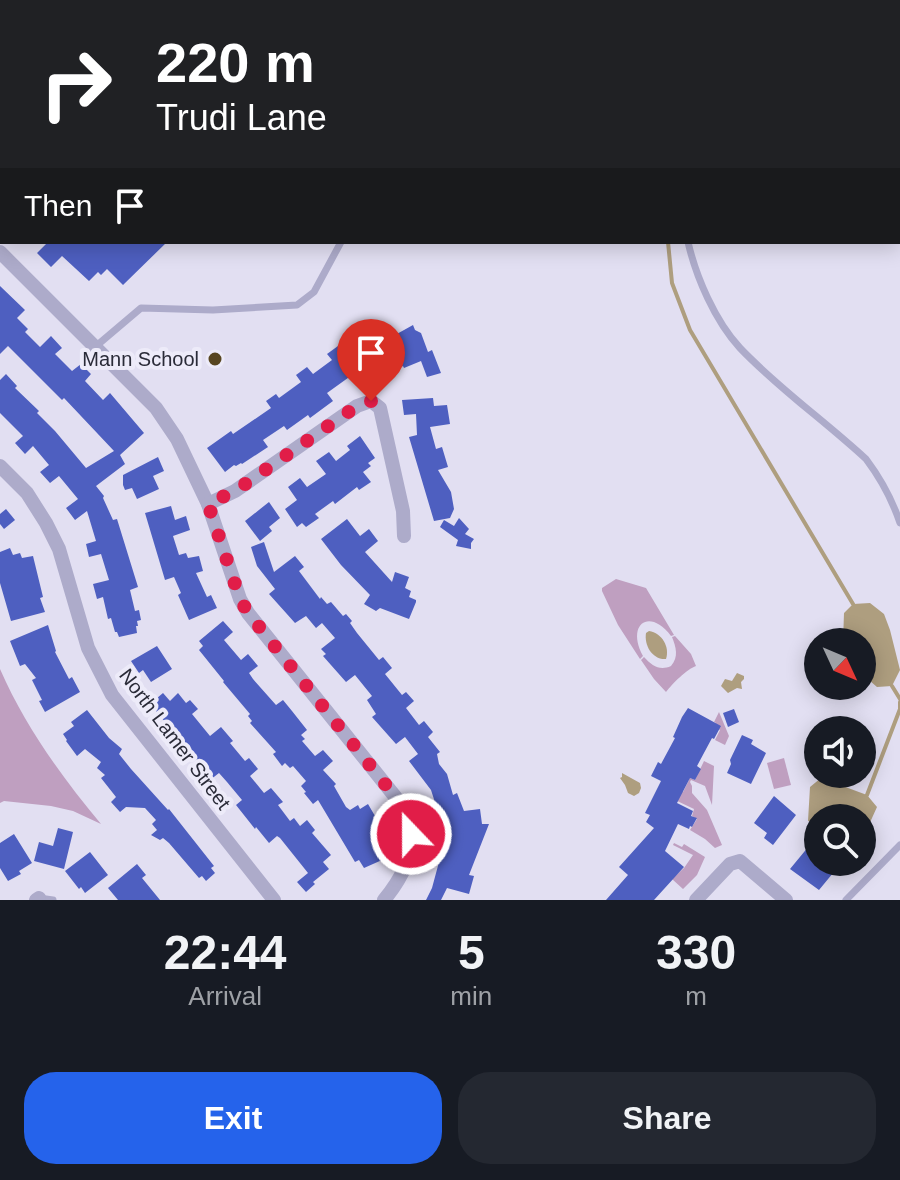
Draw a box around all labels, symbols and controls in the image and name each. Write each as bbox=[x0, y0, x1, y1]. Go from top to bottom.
text: 220 m bbox=[156, 31, 315, 94]
icon: right bbox=[24, 32, 128, 136]
text: Trudi Lane bbox=[156, 97, 327, 138]
icon: arrive bbox=[108, 184, 152, 228]
text: Then bbox=[24, 189, 92, 222]
pin bbox=[337, 319, 405, 401]
icon: arrive bbox=[349, 331, 393, 375]
place label: Mann School bbox=[82, 348, 199, 370]
marker: Mann School bbox=[206, 350, 224, 368]
north arrow bbox=[804, 628, 876, 700]
map controls bbox=[804, 628, 876, 876]
street label: North Lamer Street bbox=[115, 664, 235, 814]
button: sound bbox=[804, 716, 876, 788]
position arrow bbox=[369, 792, 453, 876]
button: search bbox=[804, 804, 876, 876]
text: 22:44 bbox=[164, 926, 287, 979]
text: 5 bbox=[458, 926, 485, 979]
text: 330 bbox=[656, 926, 736, 979]
text: Arrival bbox=[188, 981, 262, 1011]
text: min bbox=[450, 981, 492, 1011]
text: m bbox=[685, 981, 707, 1011]
button: Exit bbox=[24, 1072, 442, 1164]
button: Share bbox=[458, 1072, 876, 1164]

